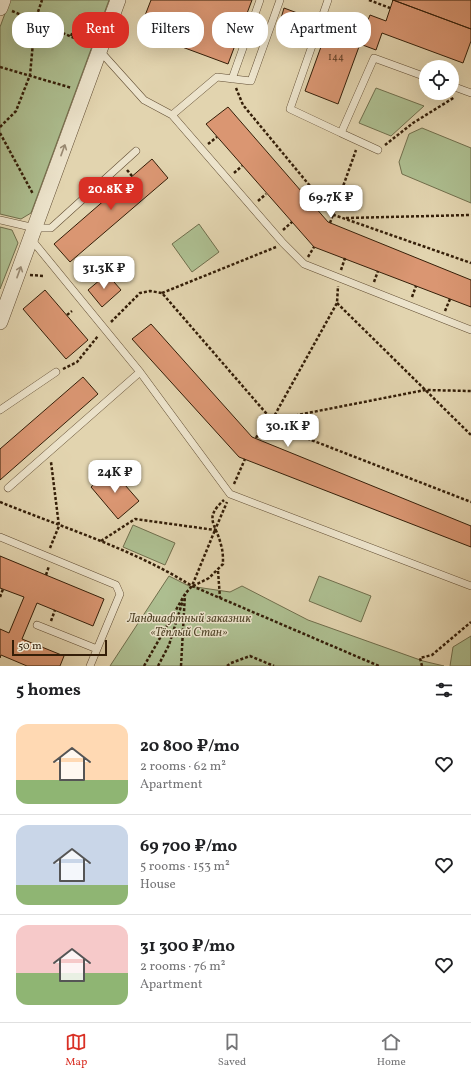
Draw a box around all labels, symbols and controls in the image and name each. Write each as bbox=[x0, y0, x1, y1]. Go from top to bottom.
chip: Buy bbox=[12, 12, 64, 48]
chip: Rent bbox=[72, 12, 129, 48]
chip: Filters bbox=[137, 12, 204, 48]
chip: New bbox=[212, 12, 268, 48]
chip: Apartment bbox=[276, 12, 371, 48]
house number: 144 bbox=[328, 50, 344, 64]
map controls bbox=[419, 60, 459, 100]
button: locate bbox=[419, 60, 459, 100]
one-way arrow bbox=[59, 145, 67, 157]
pin: 20.8K ₽ bbox=[74, 177, 148, 211]
text: 20.8K ₽ bbox=[88, 181, 134, 199]
pin: 69.7K ₽ bbox=[294, 185, 368, 219]
text: 69.7K ₽ bbox=[309, 189, 353, 207]
pin: 31.3K ₽ bbox=[67, 256, 141, 290]
text: 31.3K ₽ bbox=[83, 260, 125, 278]
one-way arrow bbox=[15, 267, 23, 279]
pin: 30.1K ₽ bbox=[251, 414, 325, 448]
text: 30.1K ₽ bbox=[266, 418, 310, 436]
pin: 24K ₽ bbox=[87, 460, 143, 494]
text: 24K ₽ bbox=[97, 464, 133, 482]
park label: Ландшафтный заказник «Тёплый Стан» bbox=[126, 611, 251, 641]
scale bar bbox=[12, 638, 107, 657]
text: 50 m bbox=[18, 639, 42, 654]
text: 5 homes bbox=[16, 679, 81, 702]
icon: filters bbox=[433, 679, 455, 701]
text: 20 800 ₽/mo bbox=[140, 735, 239, 758]
icon: home bbox=[48, 740, 96, 788]
icon: heart bbox=[433, 753, 455, 775]
text: 2 rooms · 62 m² bbox=[140, 758, 226, 776]
text: Apartment bbox=[140, 776, 203, 794]
text: 69 700 ₽/mo bbox=[140, 835, 237, 858]
icon: home bbox=[48, 841, 96, 889]
icon: heart bbox=[433, 854, 455, 876]
text: 5 rooms · 153 m² bbox=[140, 858, 230, 876]
text: House bbox=[140, 876, 176, 894]
text: 31 300 ₽/mo bbox=[140, 935, 235, 958]
icon: home bbox=[48, 941, 96, 989]
icon: heart bbox=[433, 954, 455, 976]
text: 2 rooms · 76 m² bbox=[140, 958, 225, 976]
text: Apartment bbox=[140, 976, 203, 994]
tab: Map bbox=[65, 1031, 87, 1070]
tab: Saved bbox=[218, 1031, 246, 1070]
tab: Home bbox=[377, 1031, 406, 1070]

